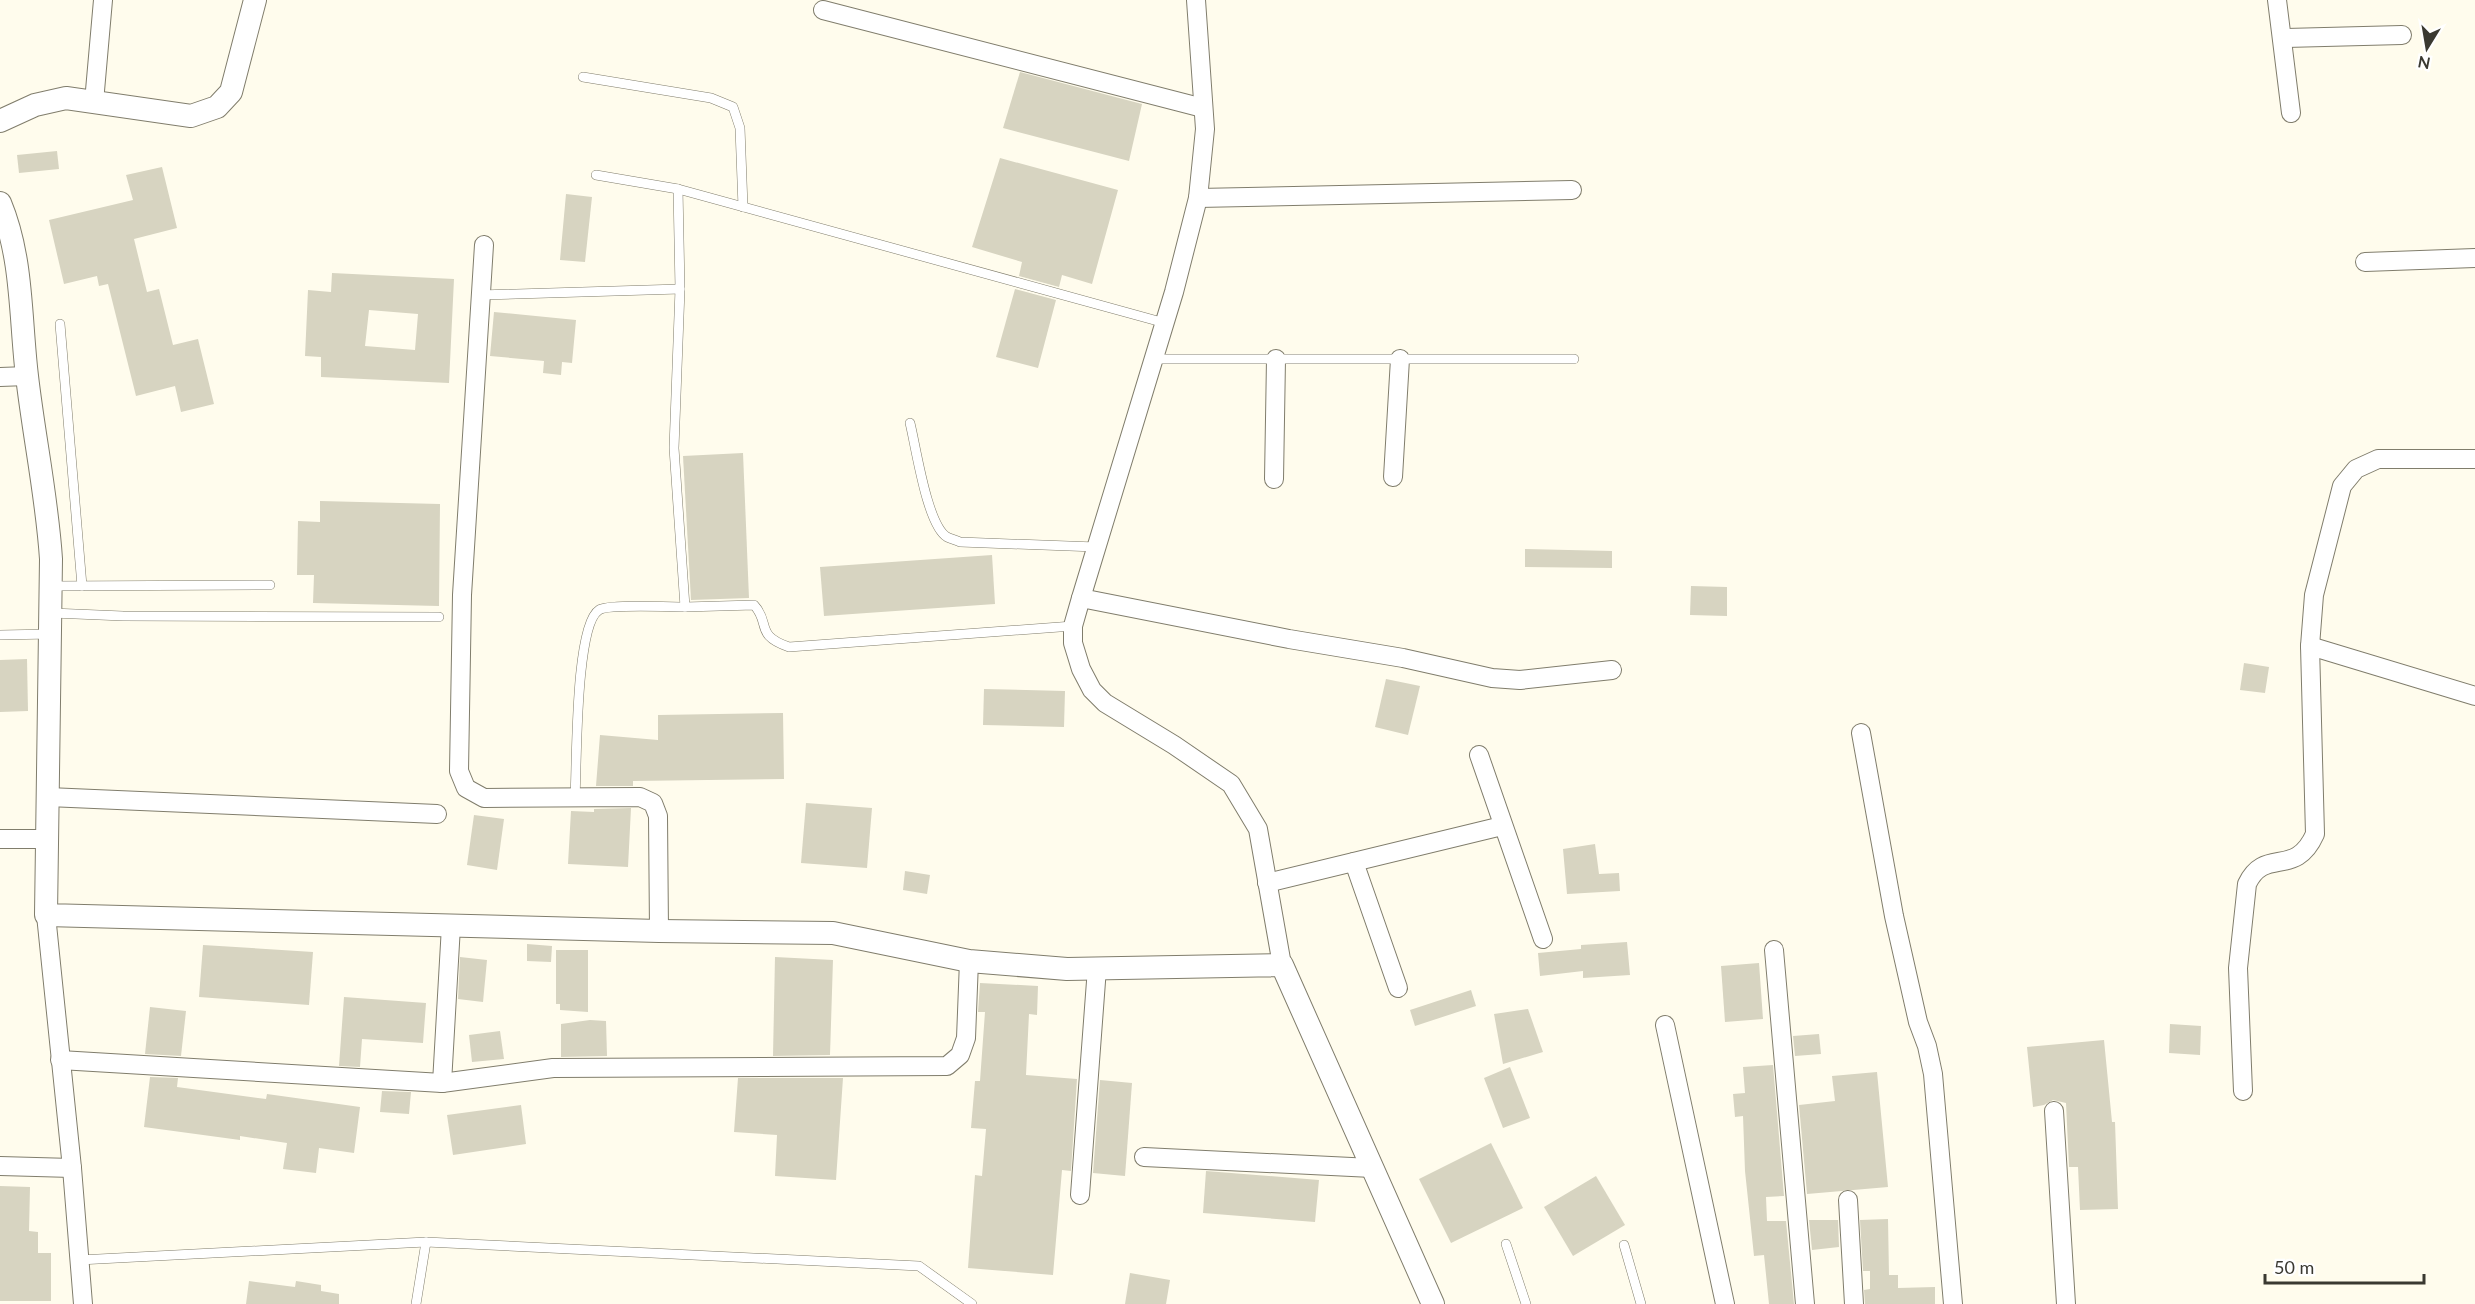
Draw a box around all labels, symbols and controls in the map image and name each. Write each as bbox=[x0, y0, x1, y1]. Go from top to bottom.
north arrow bbox=[2397, 18, 2457, 78]
text: N bbox=[2416, 53, 2432, 74]
scale bar bbox=[2265, 1247, 2424, 1285]
text: 50 m bbox=[2274, 1256, 2314, 1278]

